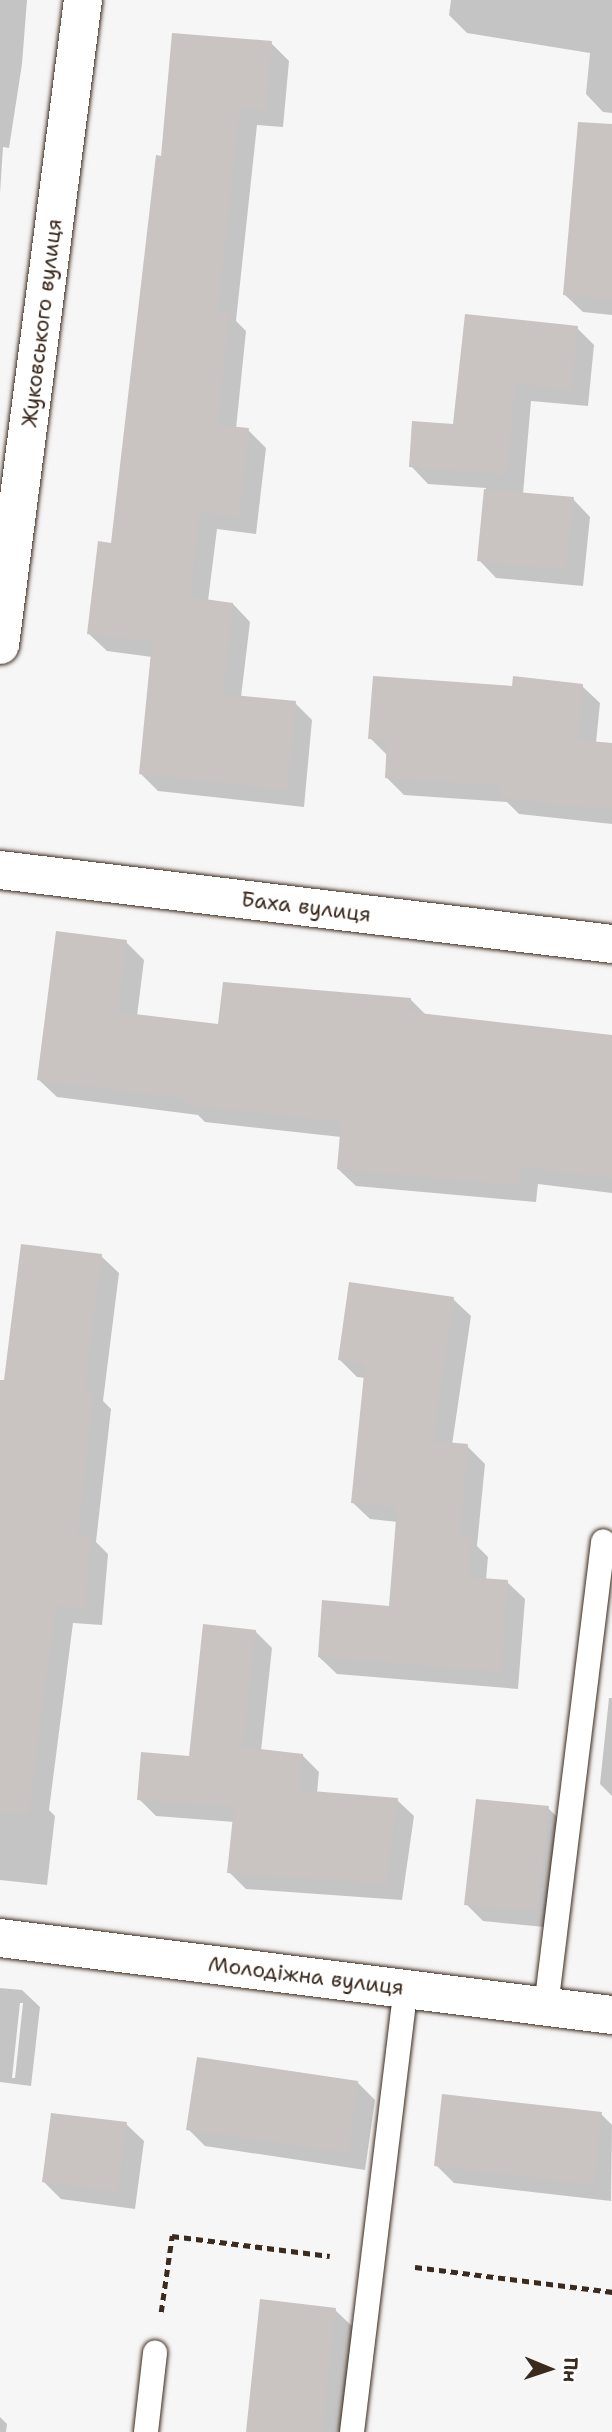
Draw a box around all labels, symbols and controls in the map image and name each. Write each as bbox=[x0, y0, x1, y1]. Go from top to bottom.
street label: Жуковського вулиця bbox=[17, 217, 67, 429]
street label: Баха вулиця bbox=[240, 887, 372, 927]
street label: Молодіжна вулиця bbox=[207, 1952, 405, 2000]
north arrow bbox=[514, 2334, 584, 2404]
text: Пн bbox=[558, 2357, 583, 2383]

